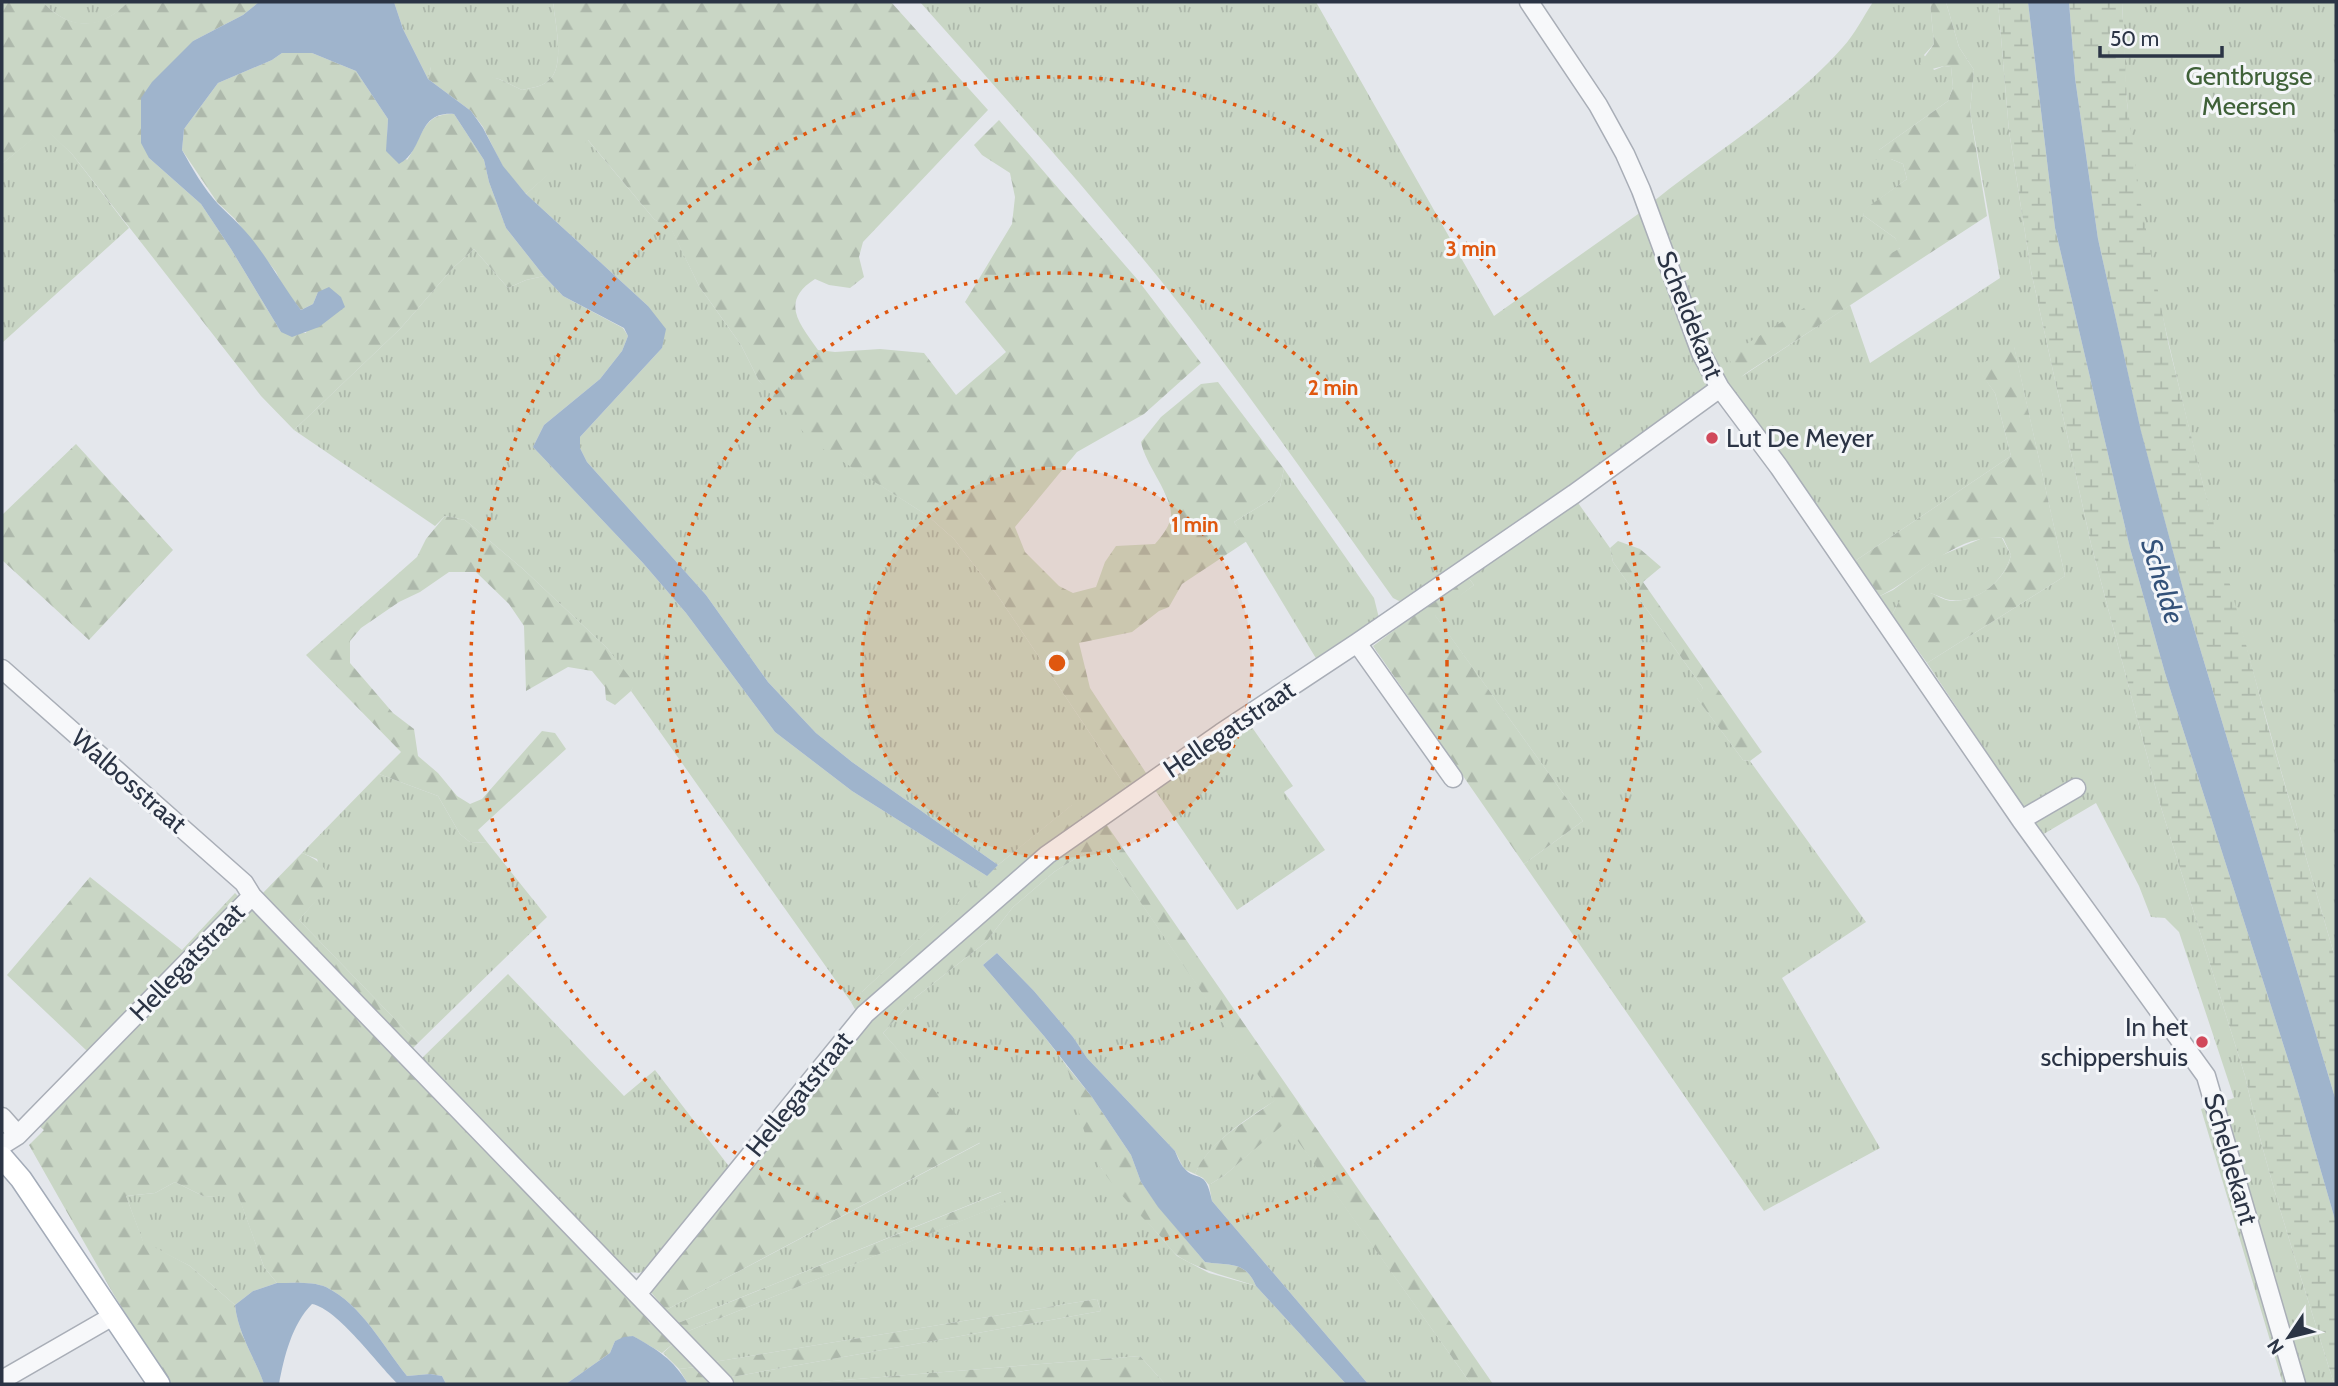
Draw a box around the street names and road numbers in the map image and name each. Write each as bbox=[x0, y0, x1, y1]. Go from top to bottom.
street label: Scheldekant bbox=[1650, 246, 1730, 384]
street label: Hellegatstraat bbox=[1157, 673, 1301, 785]
street label: Walbosstraat bbox=[65, 722, 194, 840]
street label: Hellegatstraat bbox=[123, 896, 251, 1028]
street label: Hellegatstraat bbox=[739, 1025, 859, 1163]
street label: Scheldekant bbox=[2197, 1090, 2265, 1229]

